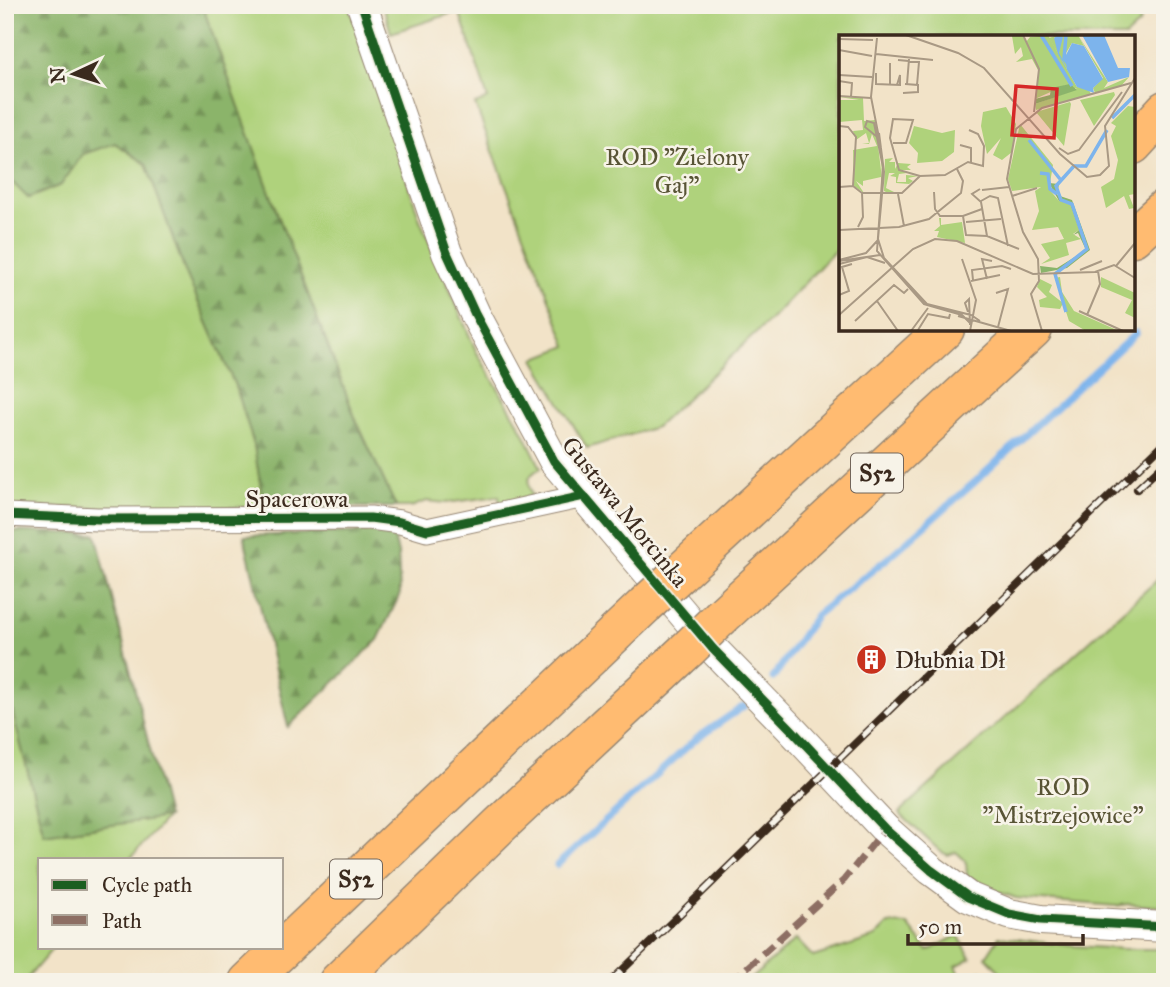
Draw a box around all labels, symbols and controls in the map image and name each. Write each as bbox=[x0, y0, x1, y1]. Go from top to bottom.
inset map bbox=[839, 35, 1135, 331]
north arrow bbox=[38, 38, 108, 108]
text: N bbox=[46, 66, 70, 84]
park label: ROD "Zielony Gaj" bbox=[605, 142, 750, 200]
street label: Gustawa Morcinka bbox=[555, 431, 695, 594]
road number: S52 bbox=[851, 453, 903, 492]
street label: Spacerowa bbox=[246, 484, 349, 514]
building icon: Dłubnia Dł bbox=[855, 643, 889, 677]
place label: Dłubnia Dł bbox=[895, 645, 1005, 675]
park label: ROD "Mistrzejowice" bbox=[982, 772, 1144, 830]
legend bbox=[38, 858, 284, 948]
road number: S52 bbox=[330, 860, 382, 898]
text: Cycle path bbox=[102, 872, 193, 898]
scale bar bbox=[908, 903, 1082, 947]
text: Path bbox=[102, 908, 142, 934]
text: 50 m bbox=[918, 914, 963, 940]

